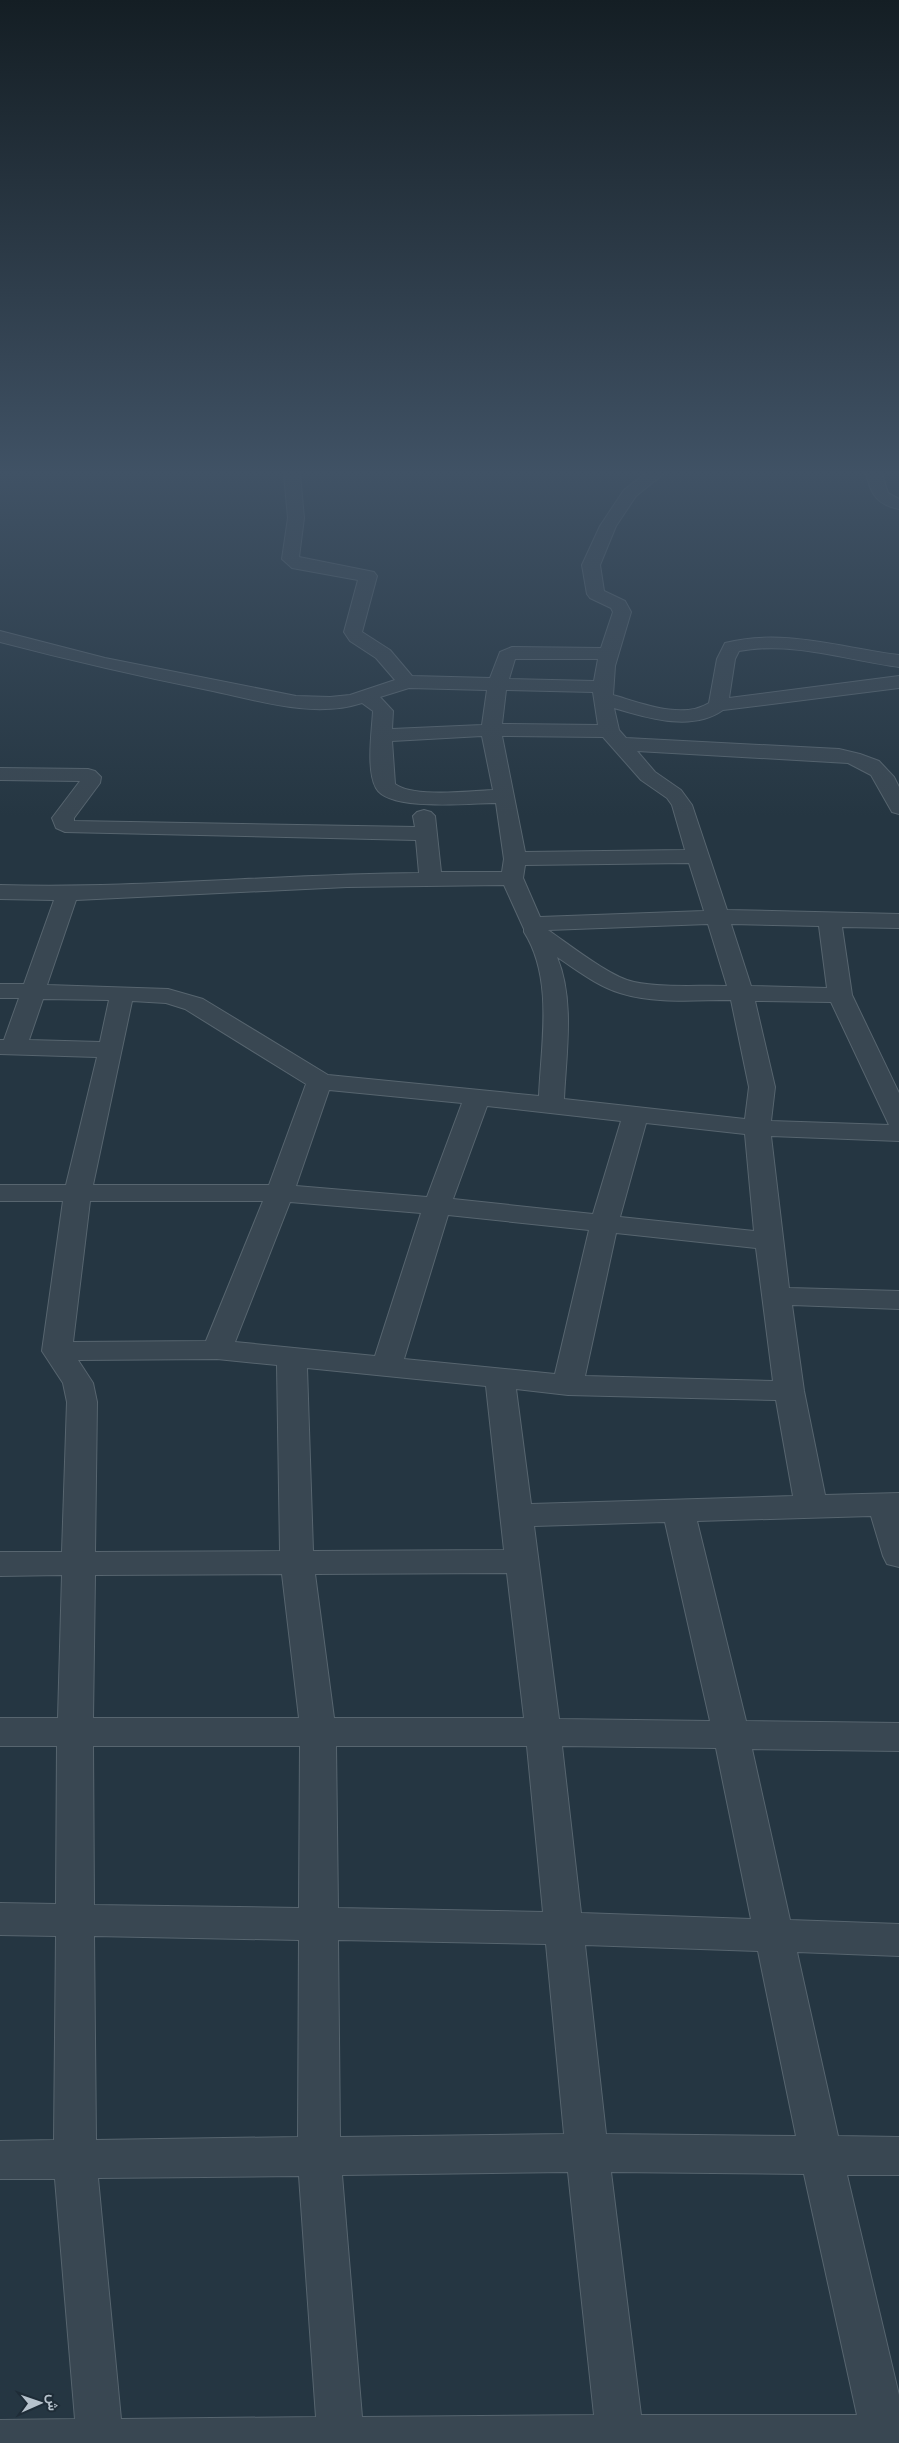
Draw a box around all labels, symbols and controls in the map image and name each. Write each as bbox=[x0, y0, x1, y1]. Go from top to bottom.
north arrow bbox=[15, 2378, 65, 2428]
text: ش bbox=[44, 2394, 63, 2411]

